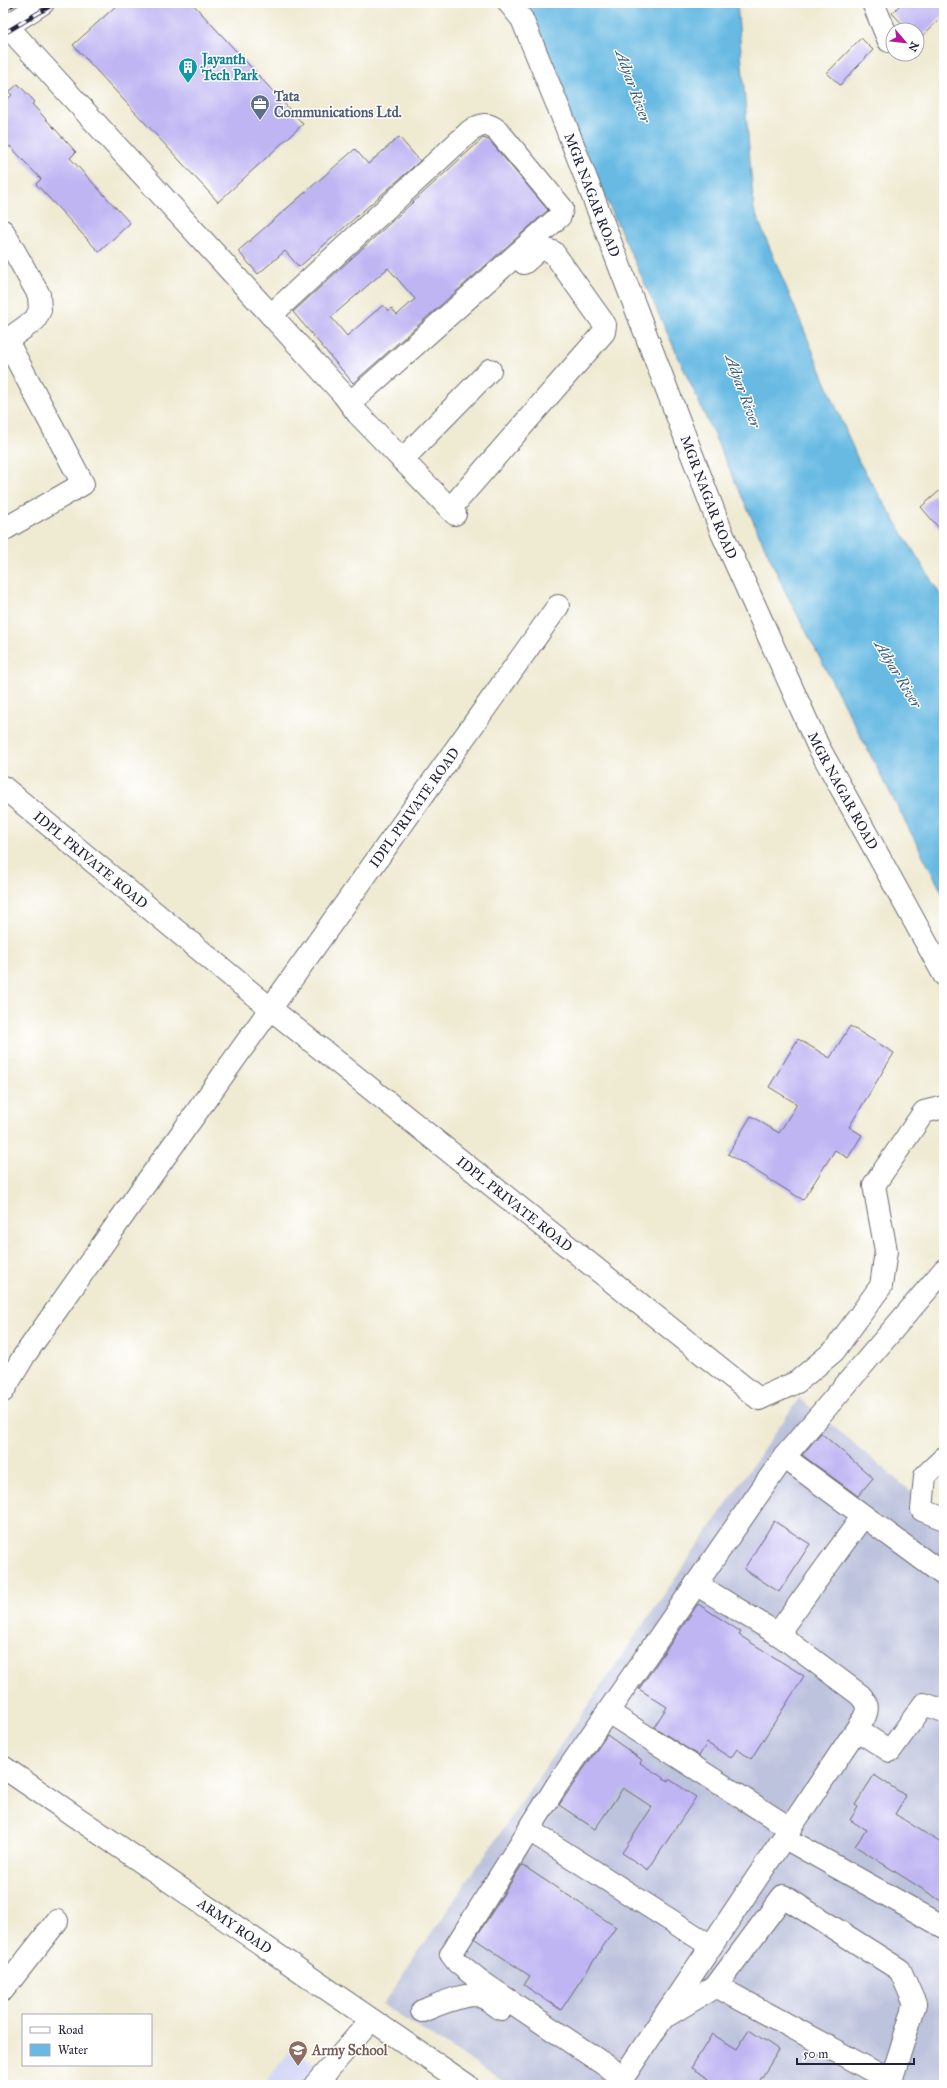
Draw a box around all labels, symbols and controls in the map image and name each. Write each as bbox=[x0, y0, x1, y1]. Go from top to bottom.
north arrow bbox=[885, 22, 925, 62]
text: N bbox=[905, 39, 921, 54]
water label: Adyar River bbox=[611, 45, 655, 126]
place label: Jayanth Tech Park bbox=[200, 51, 259, 84]
building icon: Jayanth Tech Park bbox=[177, 56, 199, 84]
place label: Tata Communications Ltd. bbox=[273, 88, 402, 121]
office icon: Tata Communications Ltd. bbox=[249, 93, 271, 121]
street label: MGR NAGAR ROAD bbox=[560, 131, 623, 259]
water label: Adyar River bbox=[721, 350, 765, 431]
street label: MGR NAGAR ROAD bbox=[676, 433, 741, 562]
water label: Adyar River bbox=[869, 635, 926, 712]
street label: MGR NAGAR ROAD bbox=[804, 729, 881, 853]
street label: IDPL PRIVATE ROAD bbox=[366, 744, 463, 871]
street label: IDPL PRIVATE ROAD bbox=[30, 808, 151, 912]
street label: IDPL PRIVATE ROAD bbox=[453, 1153, 576, 1256]
street label: ARMY ROAD bbox=[193, 1894, 275, 1958]
legend bbox=[22, 2014, 152, 2066]
text: Road bbox=[58, 2023, 84, 2037]
school or university icon: Army School bbox=[287, 2039, 309, 2067]
scale bar bbox=[797, 2040, 914, 2066]
place label: Army School bbox=[311, 2042, 389, 2060]
text: Water bbox=[58, 2043, 88, 2057]
text: 50 m bbox=[803, 2047, 828, 2061]

